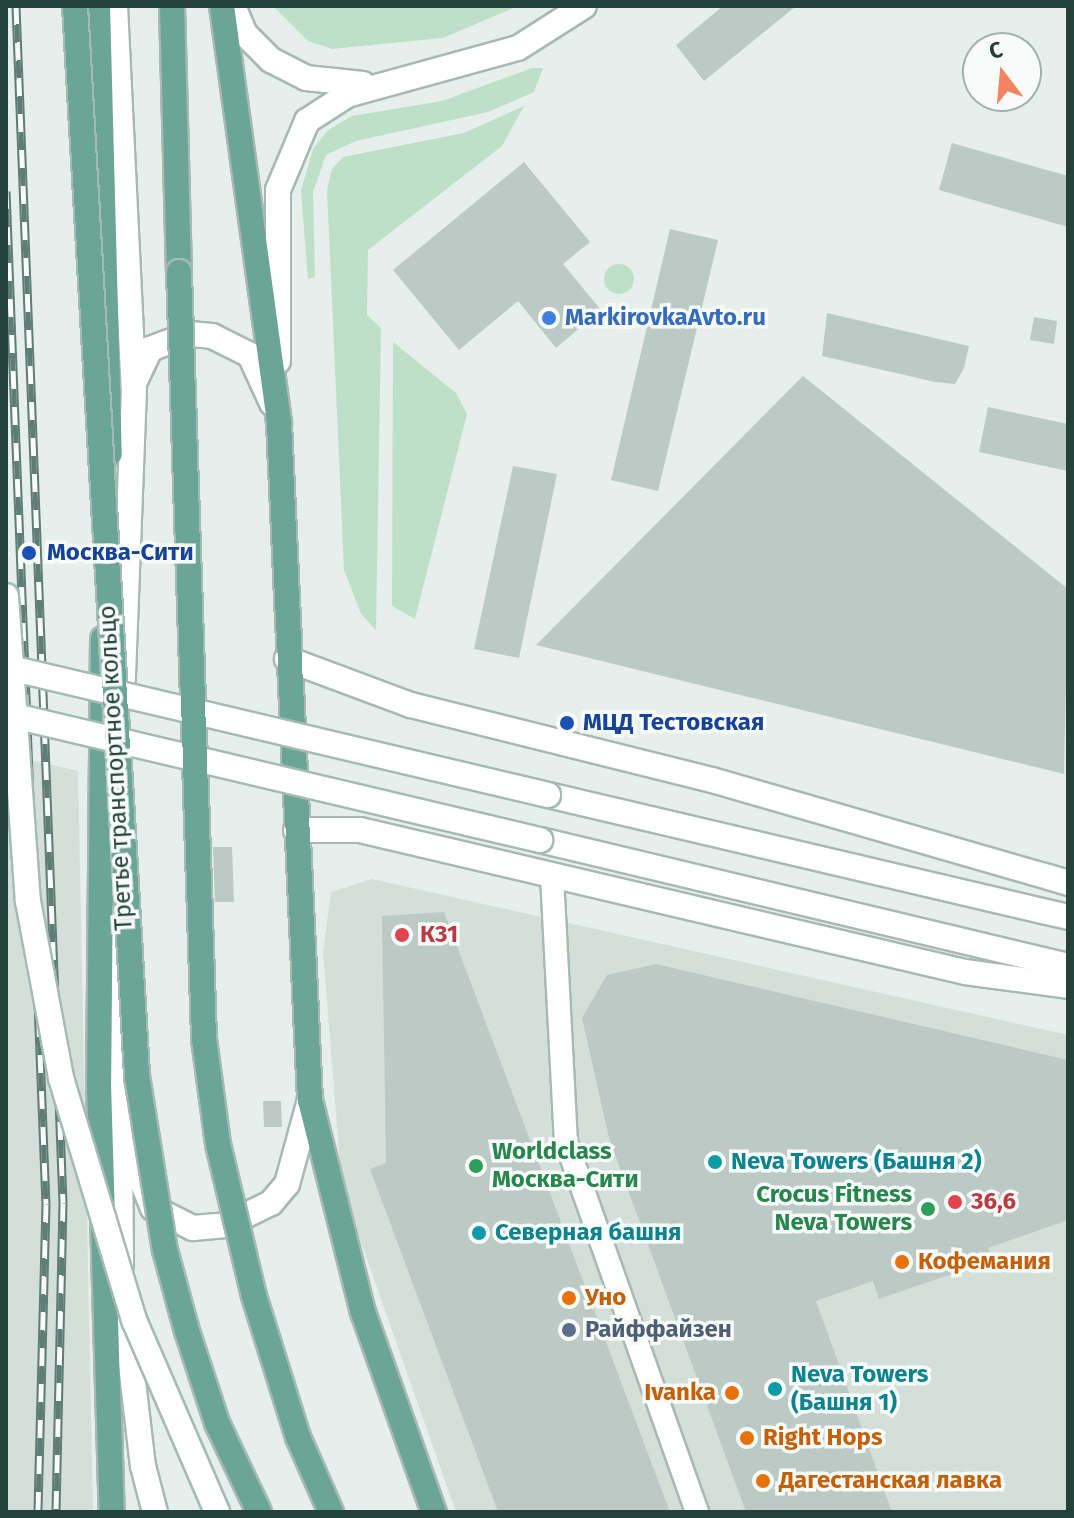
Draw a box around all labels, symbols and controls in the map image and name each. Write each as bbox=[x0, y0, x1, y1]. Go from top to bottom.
north arrow bbox=[962, 32, 1042, 112]
text: С bbox=[986, 36, 1006, 65]
place label: MarkirovkaAvto.ru bbox=[565, 304, 766, 332]
marker: MarkirovkaAvto.ru bbox=[540, 309, 558, 327]
place label: Москва-Сити bbox=[47, 539, 194, 567]
marker: Москва-Сити bbox=[18, 542, 40, 564]
street label: Третье транспортное кольцо bbox=[93, 605, 139, 931]
place label: МЦД Тестовская bbox=[583, 709, 764, 737]
marker: МЦД Тестовская bbox=[558, 714, 576, 732]
place label: К31 bbox=[420, 921, 458, 949]
marker: К31 bbox=[391, 924, 413, 946]
place label: Worldclass Москва-Сити bbox=[492, 1138, 639, 1194]
place label: Neva Towers (Башня 2) bbox=[731, 1148, 981, 1176]
marker: Neva Towers (Башня 2) bbox=[706, 1153, 724, 1171]
marker: Worldclass Москва-Сити bbox=[467, 1157, 485, 1175]
place label: Crocus Fitness Neva Towers bbox=[756, 1181, 912, 1237]
place label: 36,6 bbox=[971, 1188, 1016, 1216]
marker: 36,6 bbox=[946, 1193, 964, 1211]
marker: Crocus Fitness Neva Towers bbox=[919, 1200, 937, 1218]
place label: Северная башня bbox=[495, 1219, 681, 1247]
marker: Северная башня bbox=[470, 1224, 488, 1242]
place label: Кофемания bbox=[918, 1248, 1051, 1276]
marker: Кофемания bbox=[893, 1253, 911, 1271]
place label: Уно bbox=[585, 1284, 626, 1312]
marker: Уно bbox=[560, 1289, 578, 1307]
place label: Райффайзен bbox=[585, 1316, 732, 1344]
marker: Райффайзен bbox=[560, 1321, 578, 1339]
place label: Neva Towers (Башня 1) bbox=[791, 1361, 928, 1417]
place label: Ivanka bbox=[644, 1379, 716, 1407]
marker: Neva Towers (Башня 1) bbox=[766, 1380, 784, 1398]
marker: Ivanka bbox=[723, 1384, 741, 1402]
place label: Right Hops bbox=[763, 1424, 883, 1452]
marker: Right Hops bbox=[738, 1429, 756, 1447]
place label: Дагестанская лавка bbox=[779, 1467, 1002, 1495]
marker: Дагестанская лавка bbox=[754, 1472, 772, 1490]

